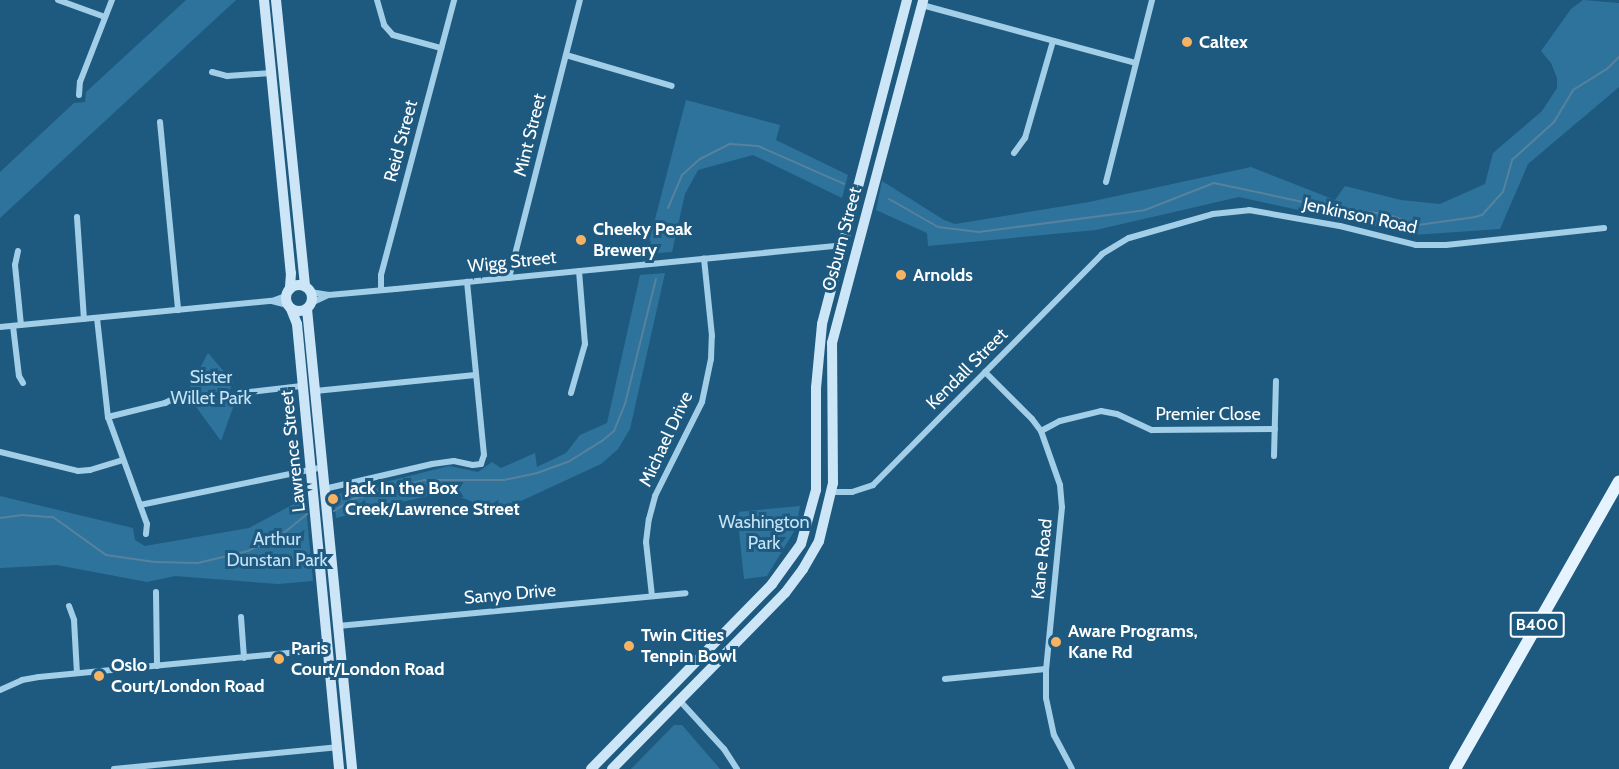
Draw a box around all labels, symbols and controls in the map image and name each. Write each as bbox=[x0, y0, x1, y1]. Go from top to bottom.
place label: Caltex bbox=[1199, 31, 1248, 53]
marker: Caltex bbox=[1180, 35, 1194, 49]
street label: Mint Street bbox=[509, 91, 551, 179]
street label: Reid Street bbox=[380, 98, 422, 184]
street label: Osburn Street bbox=[818, 185, 866, 293]
street label: Jenkinson Road bbox=[1301, 193, 1419, 239]
place label: Cheeky Peak Brewery bbox=[593, 219, 692, 262]
marker: Cheeky Peak Brewery bbox=[574, 233, 588, 247]
street label: Wigg Street bbox=[467, 247, 557, 277]
place label: Arnolds bbox=[913, 264, 973, 286]
marker: Arnolds bbox=[894, 268, 908, 282]
street label: Kendall Street bbox=[922, 324, 1012, 414]
park label: Sister Willet Park bbox=[171, 367, 251, 410]
street label: Michael Drive bbox=[635, 388, 697, 490]
street label: Lawrence Street bbox=[276, 389, 310, 513]
street label: Premier Close bbox=[1155, 403, 1261, 425]
place label: Jack In the Box Creek/Lawrence Street bbox=[345, 478, 520, 520]
marker: Jack In the Box Creek/Lawrence Street bbox=[326, 492, 340, 506]
park label: Washington Park bbox=[719, 512, 809, 554]
street label: Kane Road bbox=[1027, 517, 1057, 601]
park label: Arthur Dunstan Park bbox=[226, 529, 328, 572]
street label: Sanyo Drive bbox=[463, 579, 557, 609]
road number: B400 bbox=[1508, 612, 1566, 638]
place label: Aware Programs, Kane Rd bbox=[1068, 621, 1198, 664]
place label: Twin Cities Tenpin Bowl bbox=[641, 625, 737, 668]
marker: Aware Programs, Kane Rd bbox=[1049, 635, 1063, 649]
place label: Paris Court/London Road bbox=[291, 638, 445, 680]
marker: Twin Cities Tenpin Bowl bbox=[622, 639, 636, 653]
marker: Paris Court/London Road bbox=[272, 652, 286, 666]
place label: Oslo Court/London Road bbox=[111, 655, 265, 698]
marker: Oslo Court/London Road bbox=[92, 669, 106, 683]

